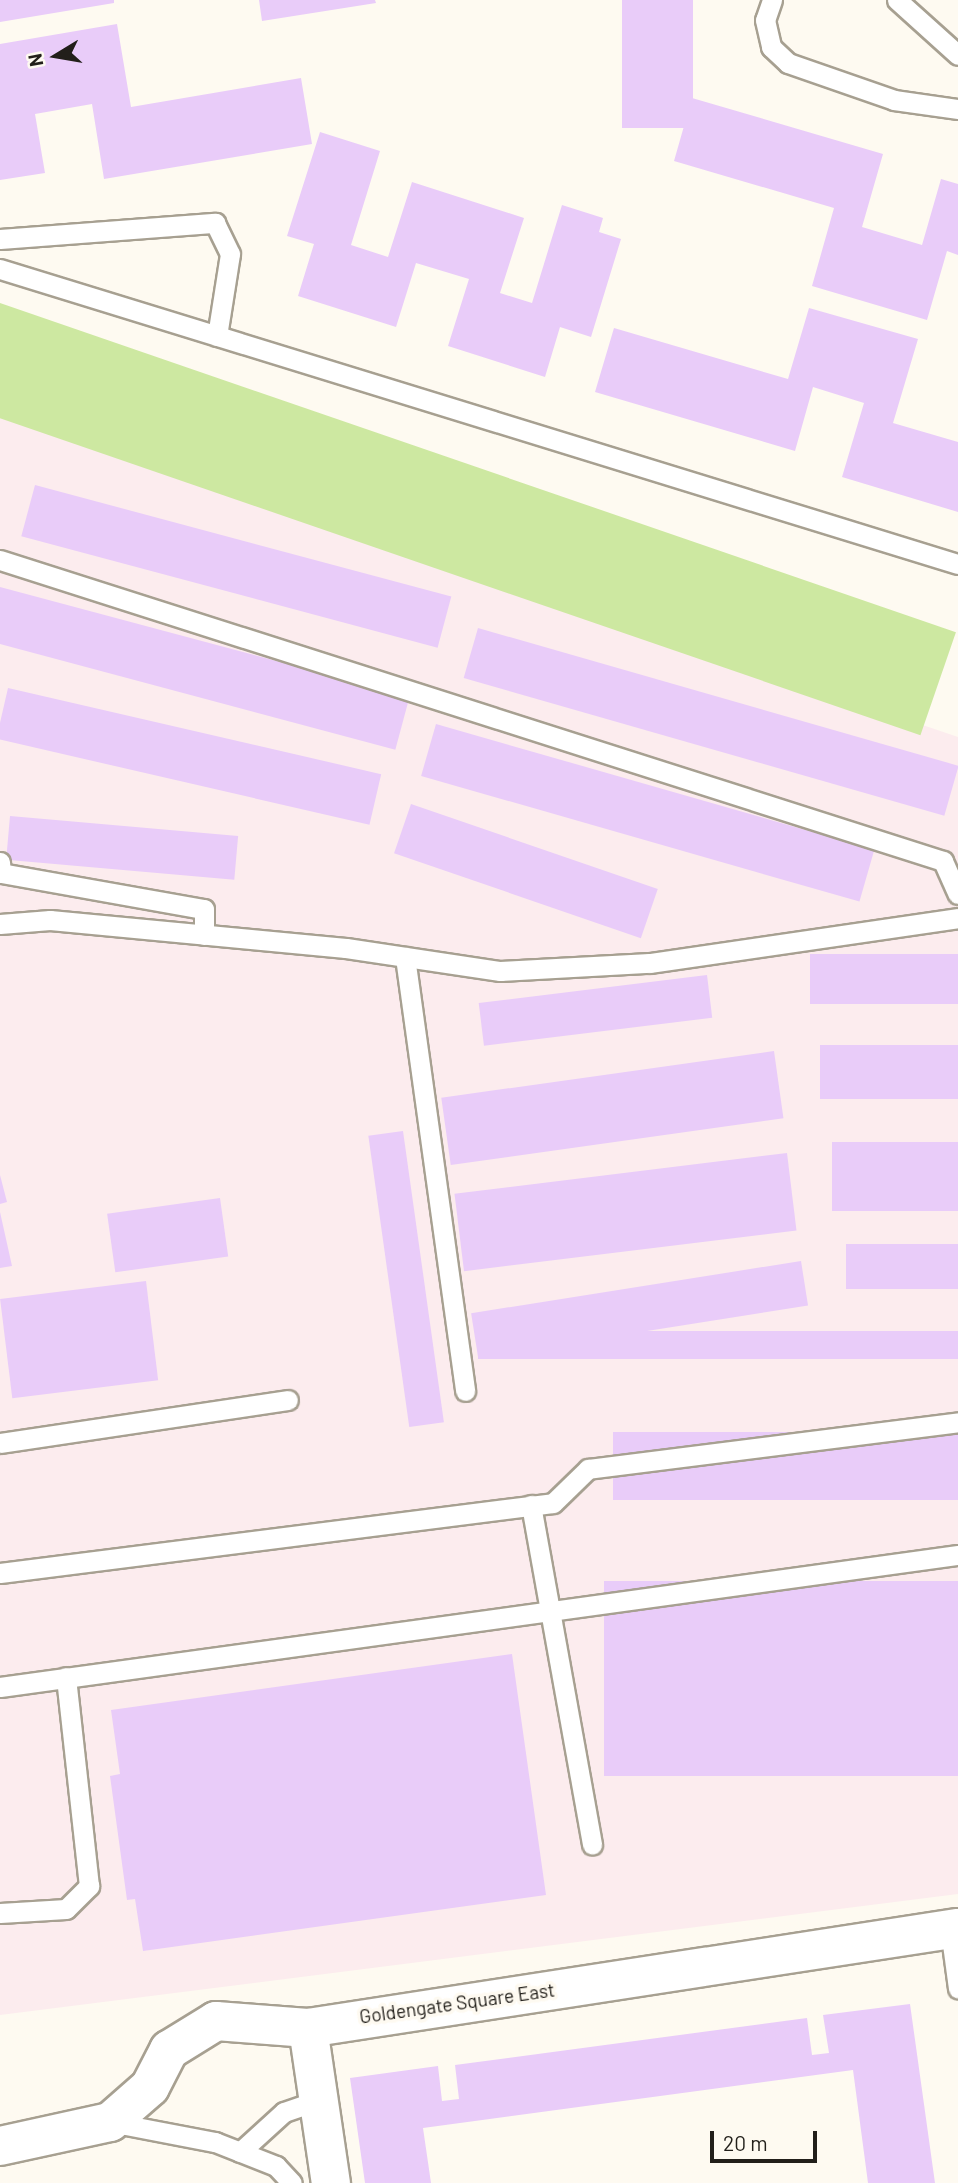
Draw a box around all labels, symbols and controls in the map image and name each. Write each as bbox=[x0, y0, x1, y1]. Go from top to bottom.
north arrow bbox=[21, 21, 91, 91]
text: N bbox=[22, 52, 47, 69]
street label: Goldengate Square East bbox=[358, 1978, 556, 2028]
scale bar bbox=[713, 2116, 820, 2160]
text: 20 m bbox=[723, 2130, 768, 2155]

